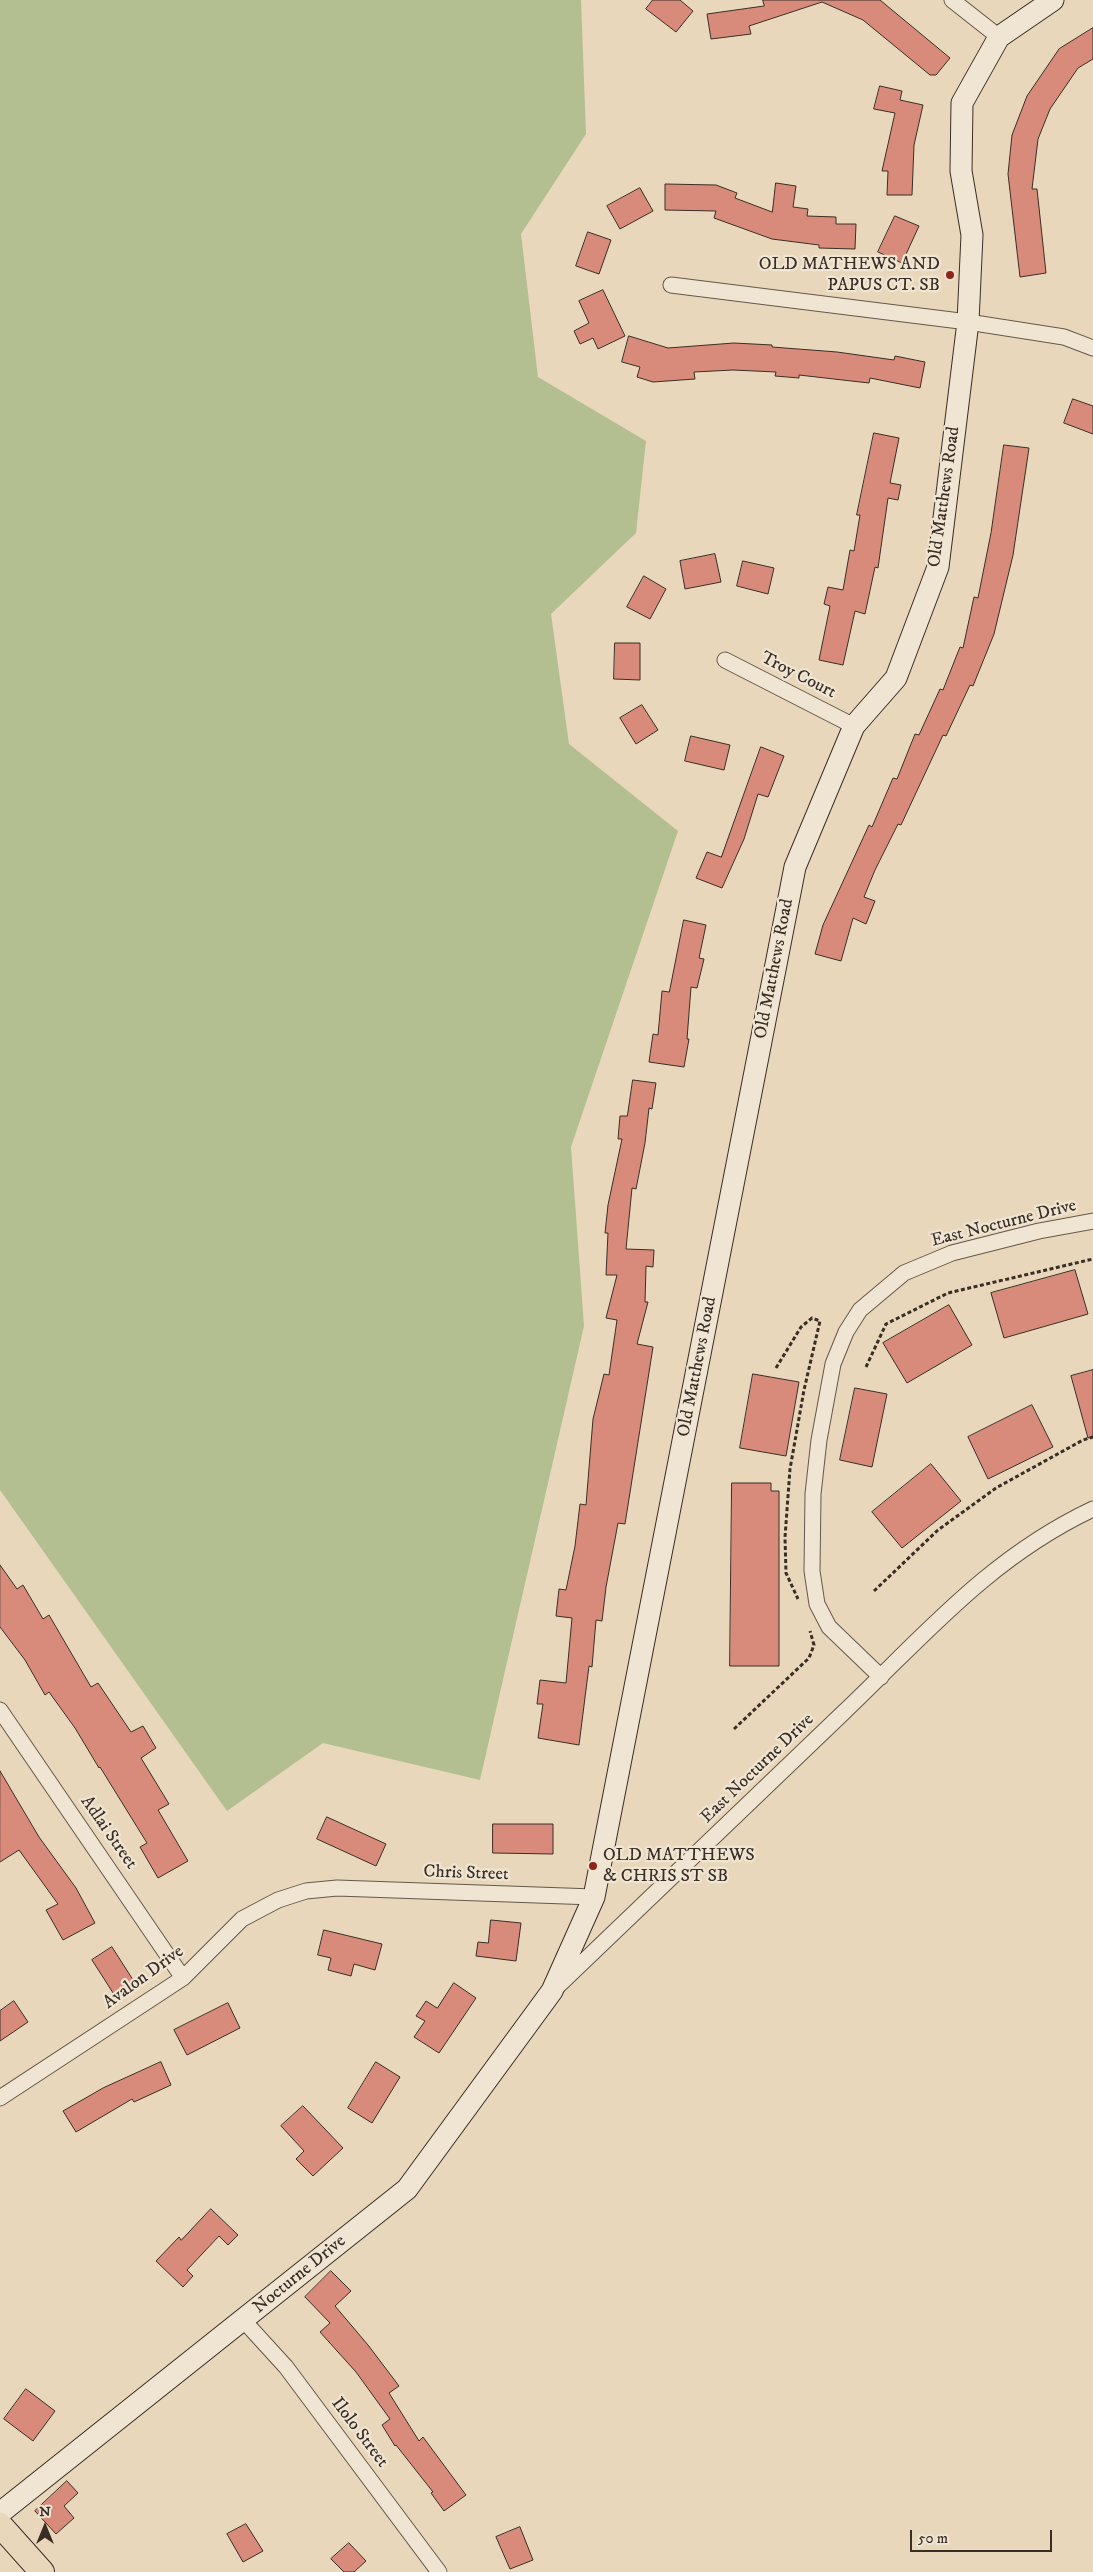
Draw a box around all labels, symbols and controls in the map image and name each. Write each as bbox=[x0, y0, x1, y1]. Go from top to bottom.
place label: OLD MATHEWS AND PAPUS CT. SB bbox=[759, 254, 940, 296]
marker: OLD MATHEWS AND PAPUS CT. SB bbox=[944, 269, 956, 281]
street label: Old Matthews Road bbox=[924, 425, 966, 569]
street label: Troy Court bbox=[757, 648, 839, 704]
street label: Old Matthews Road bbox=[751, 897, 799, 1041]
street label: East Nocturne Drive bbox=[929, 1196, 1079, 1252]
street label: Old Matthews Road bbox=[674, 1295, 722, 1439]
street label: East Nocturne Drive bbox=[697, 1710, 819, 1828]
street label: Adlai Street bbox=[75, 1792, 141, 1874]
place label: OLD MATTHEWS & CHRIS ST SB bbox=[603, 1845, 755, 1888]
marker: OLD MATTHEWS & CHRIS ST SB bbox=[587, 1860, 599, 1872]
street label: Chris Street bbox=[423, 1862, 509, 1886]
street label: Avalon Drive bbox=[100, 1942, 188, 2014]
street label: Nocturne Drive bbox=[249, 2231, 351, 2319]
street label: Ilolo Street bbox=[326, 2394, 392, 2472]
north arrow bbox=[20, 2502, 70, 2552]
text: N bbox=[39, 2503, 51, 2521]
scale bar bbox=[913, 2520, 1056, 2552]
text: 50 m bbox=[918, 2529, 948, 2548]

